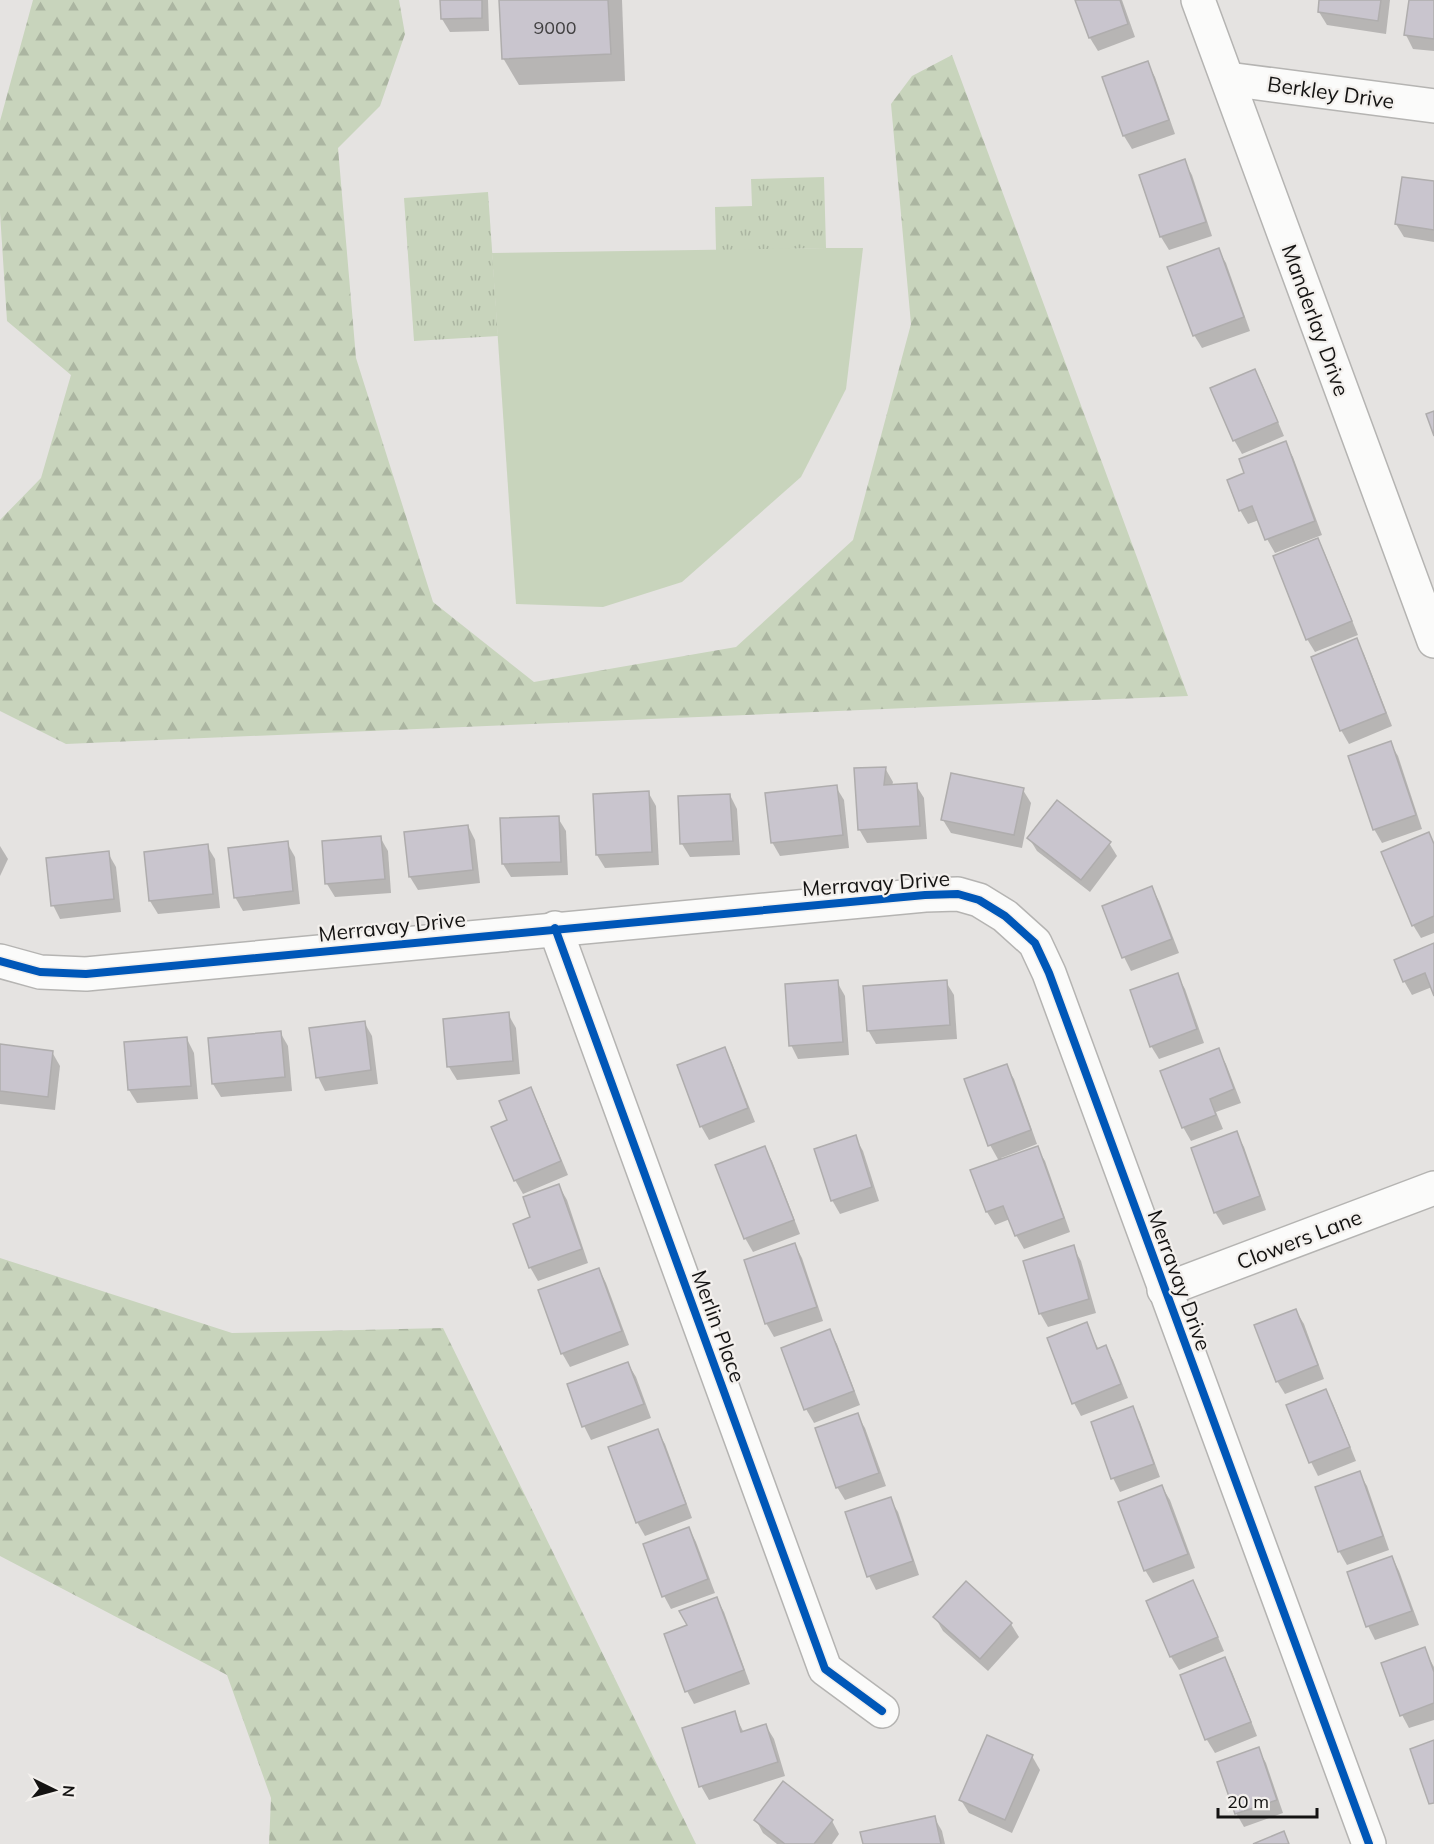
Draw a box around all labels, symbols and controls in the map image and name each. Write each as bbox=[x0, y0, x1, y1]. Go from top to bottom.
house number: 9000 bbox=[533, 16, 577, 39]
street label: Berkley Drive bbox=[1266, 70, 1396, 114]
street label: Manderlay Drive bbox=[1277, 241, 1355, 399]
street label: Merravay Drive bbox=[801, 865, 951, 901]
street label: Merravay Drive bbox=[317, 905, 467, 947]
street label: Clowers Lane bbox=[1233, 1203, 1365, 1275]
street label: Merravay Drive bbox=[1142, 1206, 1218, 1354]
street label: Merlin Place bbox=[687, 1266, 751, 1386]
north arrow bbox=[24, 1760, 84, 1820]
scale bar bbox=[1218, 1781, 1317, 1819]
text: N bbox=[58, 1784, 79, 1798]
text: 20 m bbox=[1227, 1790, 1269, 1813]

